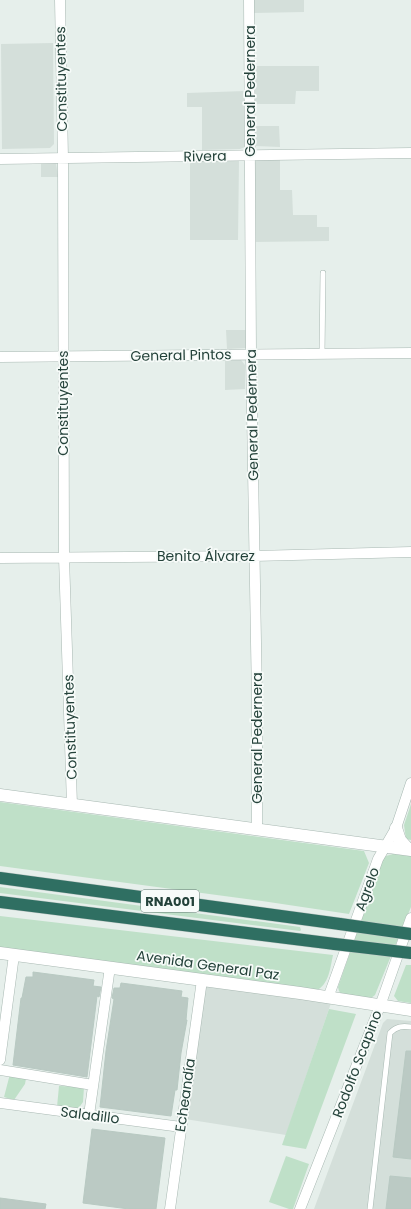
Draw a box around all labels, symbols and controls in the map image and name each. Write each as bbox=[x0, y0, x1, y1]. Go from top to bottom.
street label: General Pedernera bbox=[240, 25, 260, 157]
street label: Constituyentes bbox=[50, 26, 72, 132]
street label: Rivera bbox=[183, 146, 227, 166]
street label: General Pintos bbox=[130, 344, 232, 366]
street label: General Pedernera bbox=[241, 349, 263, 481]
street label: Constituyentes bbox=[53, 350, 73, 456]
street label: Benito Álvarez bbox=[157, 546, 255, 566]
street label: General Pedernera bbox=[247, 672, 267, 804]
street label: Constituyentes bbox=[58, 674, 82, 780]
street label: Agrelo bbox=[350, 864, 384, 914]
road number: RNA001 bbox=[141, 890, 199, 912]
street label: Avenida General Paz bbox=[135, 945, 281, 985]
street label: Rodolfo Scapino bbox=[327, 1007, 387, 1121]
street label: Echeandía bbox=[170, 1057, 200, 1133]
street label: Saladillo bbox=[59, 1101, 121, 1129]

